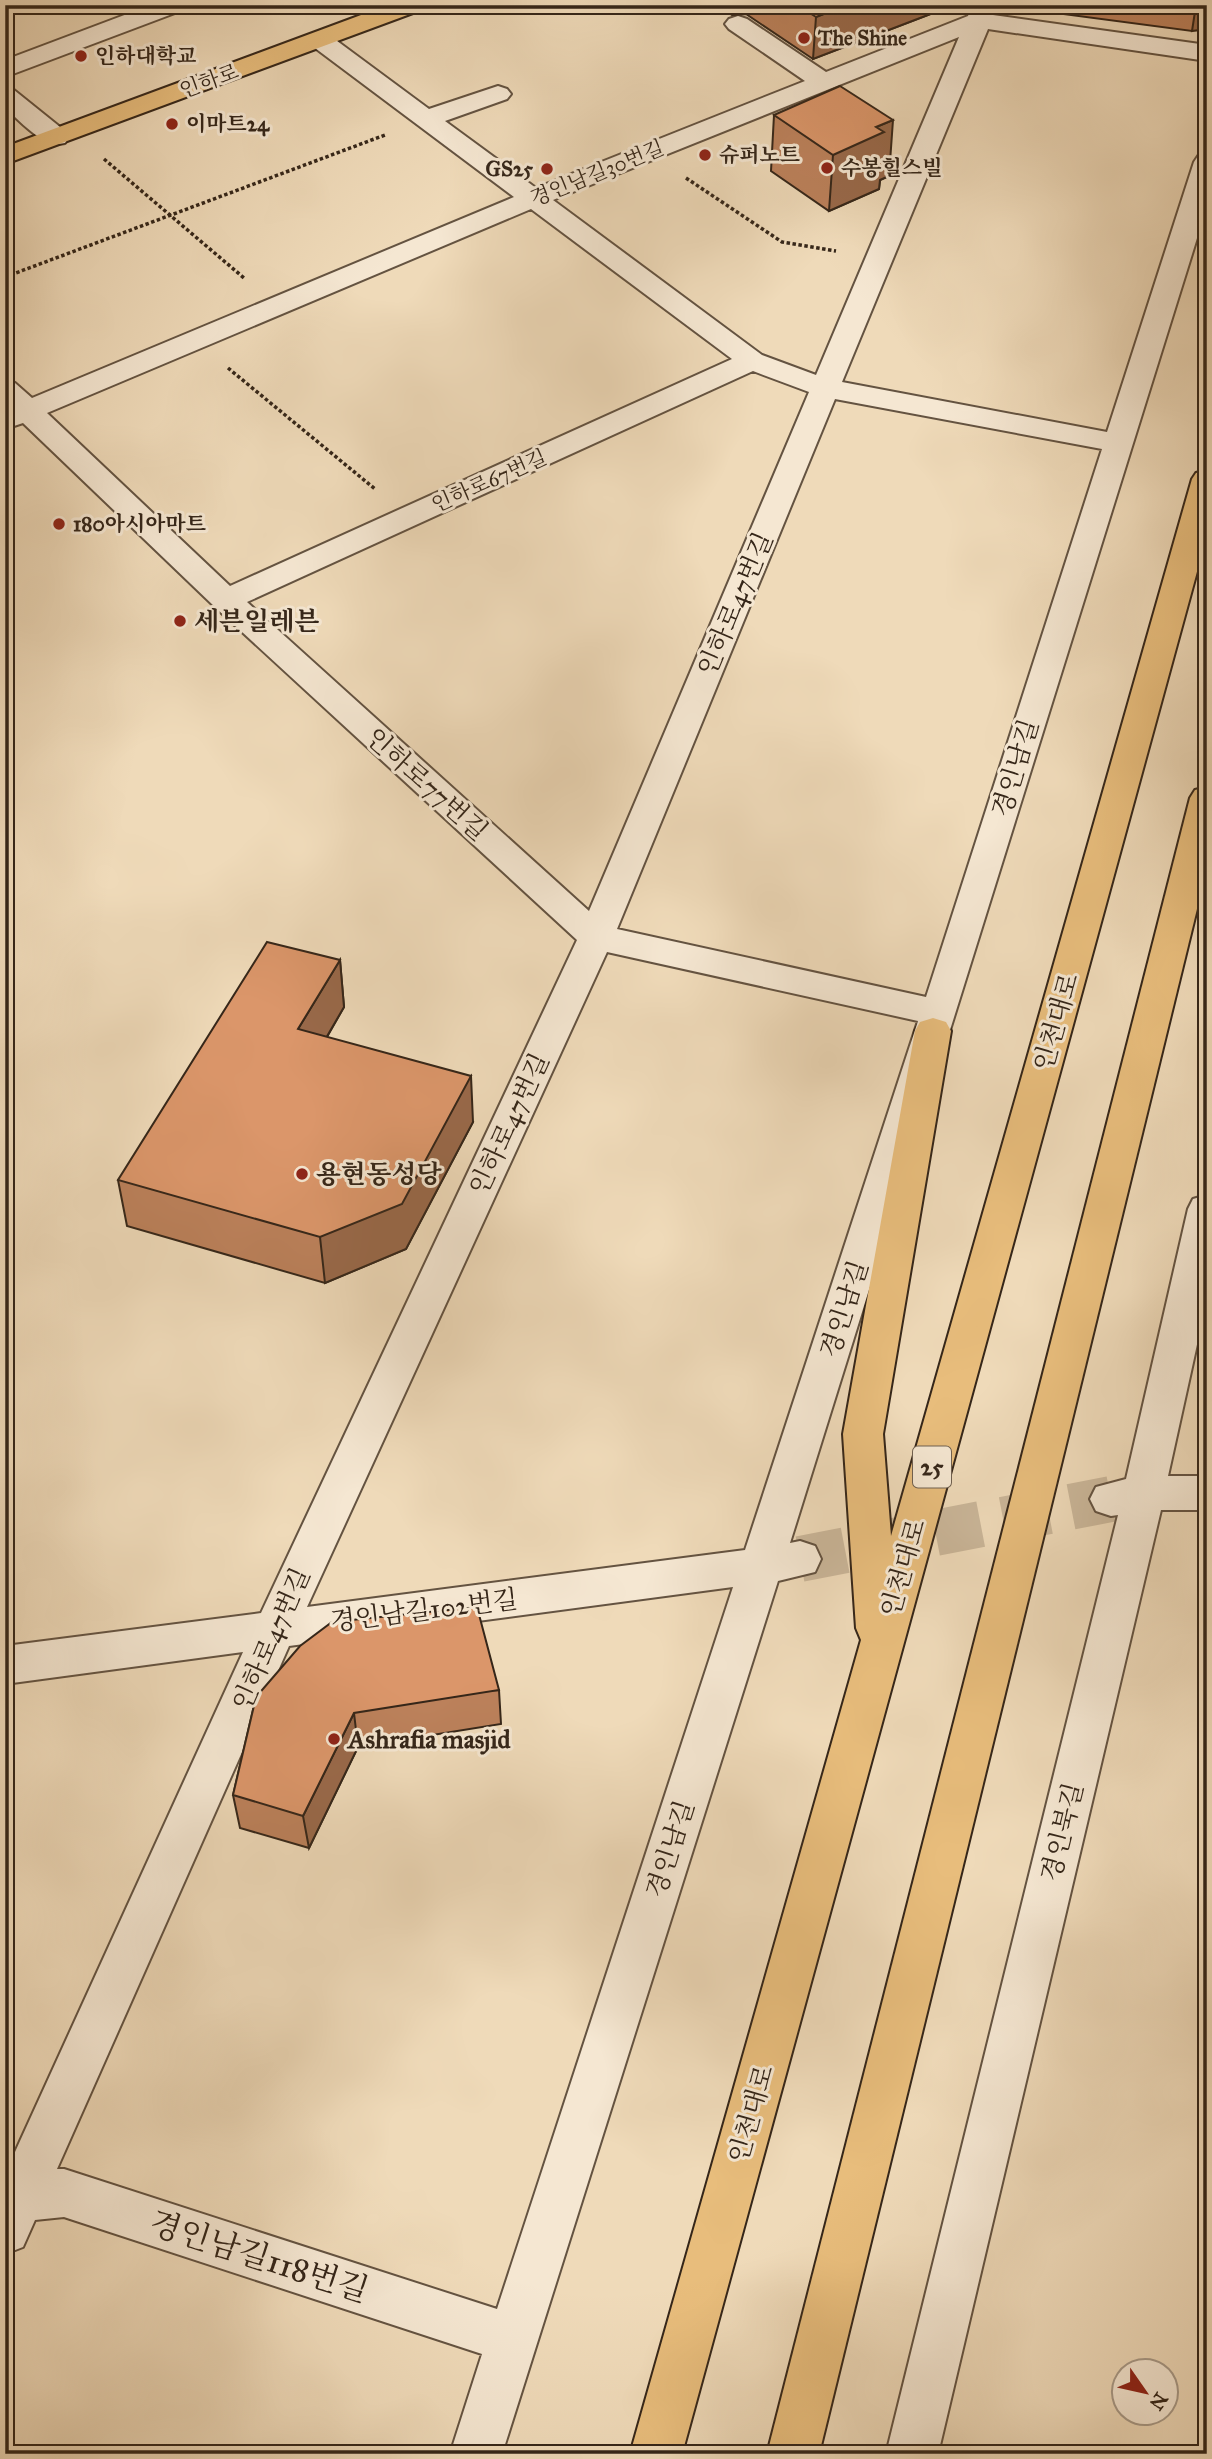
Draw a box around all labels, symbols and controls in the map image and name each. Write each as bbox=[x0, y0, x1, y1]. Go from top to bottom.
place label: The Shine bbox=[817, 25, 907, 51]
marker: The Shine bbox=[796, 30, 812, 46]
place label: 인하대학교 bbox=[95, 43, 196, 69]
marker: 인하대학교 bbox=[73, 48, 89, 64]
street label: 인하로 bbox=[176, 58, 242, 104]
place label: 이마트24 bbox=[186, 111, 270, 137]
marker: 이마트24 bbox=[164, 116, 180, 132]
street label: 경인남길30번길 bbox=[526, 134, 668, 212]
place label: 슈퍼노트 bbox=[719, 142, 800, 168]
marker: 슈퍼노트 bbox=[697, 147, 713, 163]
place label: 수봉힐스빌 bbox=[841, 155, 942, 181]
place label: GS25 bbox=[486, 156, 533, 182]
marker: 수봉힐스빌 bbox=[819, 160, 835, 176]
marker: GS25 bbox=[539, 161, 555, 177]
street label: 인하로67번길 bbox=[427, 444, 551, 518]
place label: 180아시아마트 bbox=[73, 511, 206, 537]
marker: 180아시아마트 bbox=[51, 516, 67, 532]
street label: 인하로47번길 bbox=[690, 527, 780, 681]
place label: 세븐일레븐 bbox=[194, 605, 320, 637]
marker: 세븐일레븐 bbox=[172, 613, 188, 629]
street label: 경인남길 bbox=[985, 715, 1045, 821]
street label: 인하로77번길 bbox=[359, 721, 495, 847]
street label: 인천대로 bbox=[1027, 969, 1085, 1075]
street label: 인하로47번길 bbox=[462, 1048, 556, 1200]
place label: 용현동성당 bbox=[316, 1158, 442, 1190]
marker: 용현동성당 bbox=[294, 1166, 310, 1182]
street label: 경인남길 bbox=[813, 1256, 875, 1362]
road number: 25 bbox=[913, 1447, 951, 1488]
street label: 인천대로 bbox=[874, 1515, 932, 1621]
street label: 인하로47번길 bbox=[225, 1563, 317, 1715]
street label: 경인남길102번길 bbox=[328, 1583, 520, 1637]
place label: Ashrafia masjid bbox=[346, 1723, 512, 1755]
marker: Ashrafia masjid bbox=[326, 1731, 342, 1747]
street label: 경인북길 bbox=[1034, 1779, 1090, 1885]
street label: 경인남길 bbox=[639, 1796, 701, 1902]
street label: 인천대로 bbox=[722, 2061, 780, 2167]
street label: 경인남길118번길 bbox=[145, 2203, 373, 2311]
north arrow bbox=[1110, 2358, 1180, 2428]
text: N bbox=[1145, 2388, 1173, 2414]

